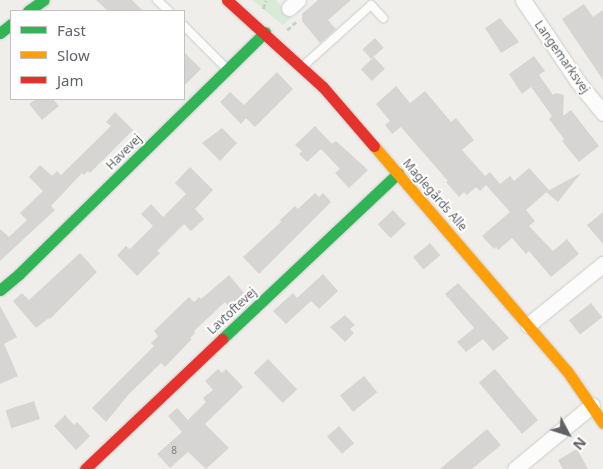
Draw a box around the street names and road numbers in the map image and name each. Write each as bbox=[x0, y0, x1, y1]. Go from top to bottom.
street label: Langemarksvej bbox=[532, 18, 592, 96]
street label: Havevej bbox=[103, 131, 145, 173]
street label: Maglegårds Alle bbox=[400, 156, 470, 234]
street label: Lavtoftevej bbox=[205, 285, 259, 337]

